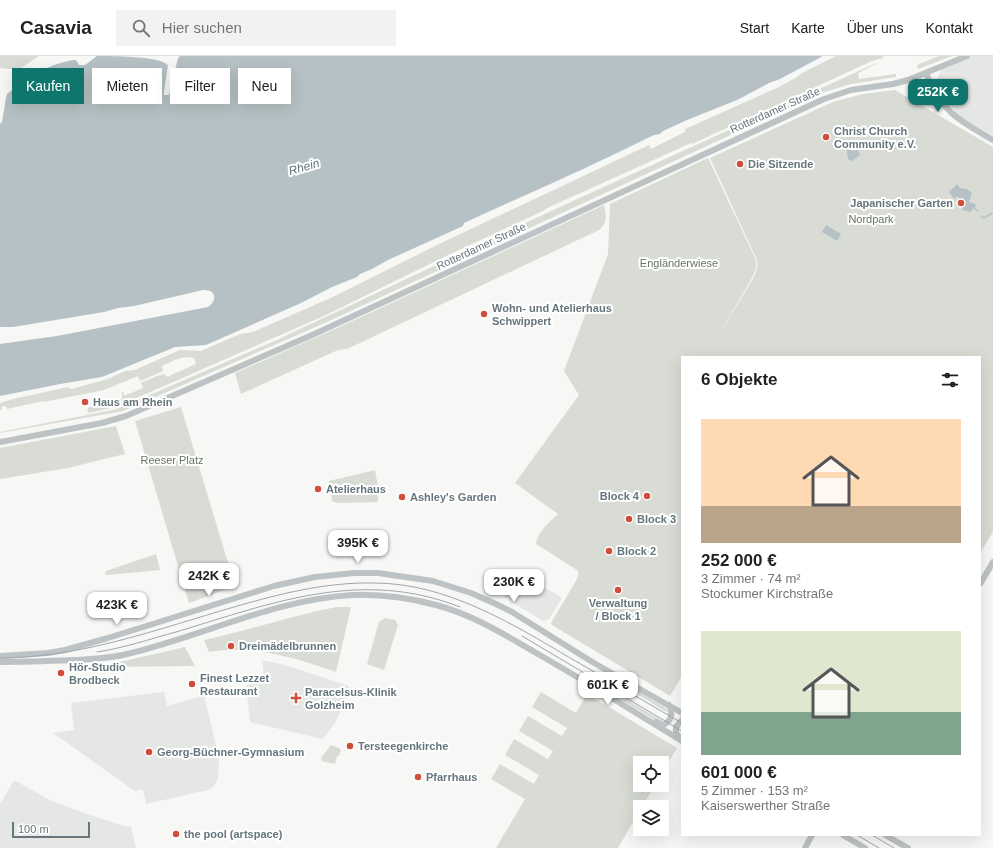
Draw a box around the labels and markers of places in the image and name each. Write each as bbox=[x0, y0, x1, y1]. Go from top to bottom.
pin: 252K € bbox=[905, 79, 971, 113]
place label: Christ Church Community e.V. bbox=[834, 125, 916, 150]
marker: Christ Church Community e.V. bbox=[821, 132, 831, 142]
place label: Die Sitzende bbox=[748, 158, 813, 170]
marker: Die Sitzende bbox=[735, 159, 745, 169]
place label: Japanischer Garten bbox=[850, 197, 953, 209]
marker: Japanischer Garten bbox=[956, 198, 966, 208]
place label: Wohn- und Atelierhaus Schwippert bbox=[492, 302, 612, 327]
marker: Wohn- und Atelierhaus Schwippert bbox=[479, 309, 489, 319]
place label: Haus am Rhein bbox=[93, 396, 173, 408]
marker: Haus am Rhein bbox=[80, 397, 90, 407]
place label: Atelierhaus bbox=[326, 483, 386, 495]
marker: Atelierhaus bbox=[313, 484, 323, 494]
place label: Block 4 bbox=[600, 490, 640, 502]
place label: Ashley's Garden bbox=[410, 491, 497, 503]
marker: Block 4 bbox=[642, 491, 652, 501]
marker: Ashley's Garden bbox=[397, 492, 407, 502]
place label: Block 3 bbox=[637, 513, 676, 525]
marker: Block 3 bbox=[624, 514, 634, 524]
pin: 395K € bbox=[325, 530, 391, 564]
place label: Block 2 bbox=[617, 545, 656, 557]
marker: Block 2 bbox=[604, 546, 614, 556]
pin: 242K € bbox=[176, 563, 242, 597]
pin: 230K € bbox=[481, 569, 547, 603]
marker: Verwaltung / Block 1 bbox=[613, 585, 623, 595]
pin: 423K € bbox=[84, 592, 150, 626]
place label: Verwaltung / Block 1 bbox=[589, 597, 647, 622]
place label: Dreimädelbrunnen bbox=[239, 640, 336, 652]
marker: Dreimädelbrunnen bbox=[226, 641, 236, 651]
place label: Hör-Studio Brodbeck bbox=[69, 661, 126, 686]
marker: Hör-Studio Brodbeck bbox=[56, 668, 66, 678]
place label: Finest Lezzet Restaurant bbox=[200, 672, 269, 697]
pin: 601K € bbox=[575, 672, 641, 706]
marker: Finest Lezzet Restaurant bbox=[187, 679, 197, 689]
place label: Paracelsus-Klinik Golzheim bbox=[305, 686, 398, 711]
marker: Paracelsus-Klinik Golzheim bbox=[290, 692, 302, 704]
place label: Tersteegenkirche bbox=[358, 740, 448, 752]
marker: Tersteegenkirche bbox=[345, 741, 355, 751]
place label: Georg-Büchner-Gymnasium bbox=[157, 746, 305, 758]
marker: Georg-Büchner-Gymnasium bbox=[144, 747, 154, 757]
place label: Pfarrhaus bbox=[426, 771, 477, 783]
marker: Pfarrhaus bbox=[413, 772, 423, 782]
place label: the pool (artspace) bbox=[184, 828, 283, 840]
marker: the pool (artspace) bbox=[171, 829, 181, 839]

